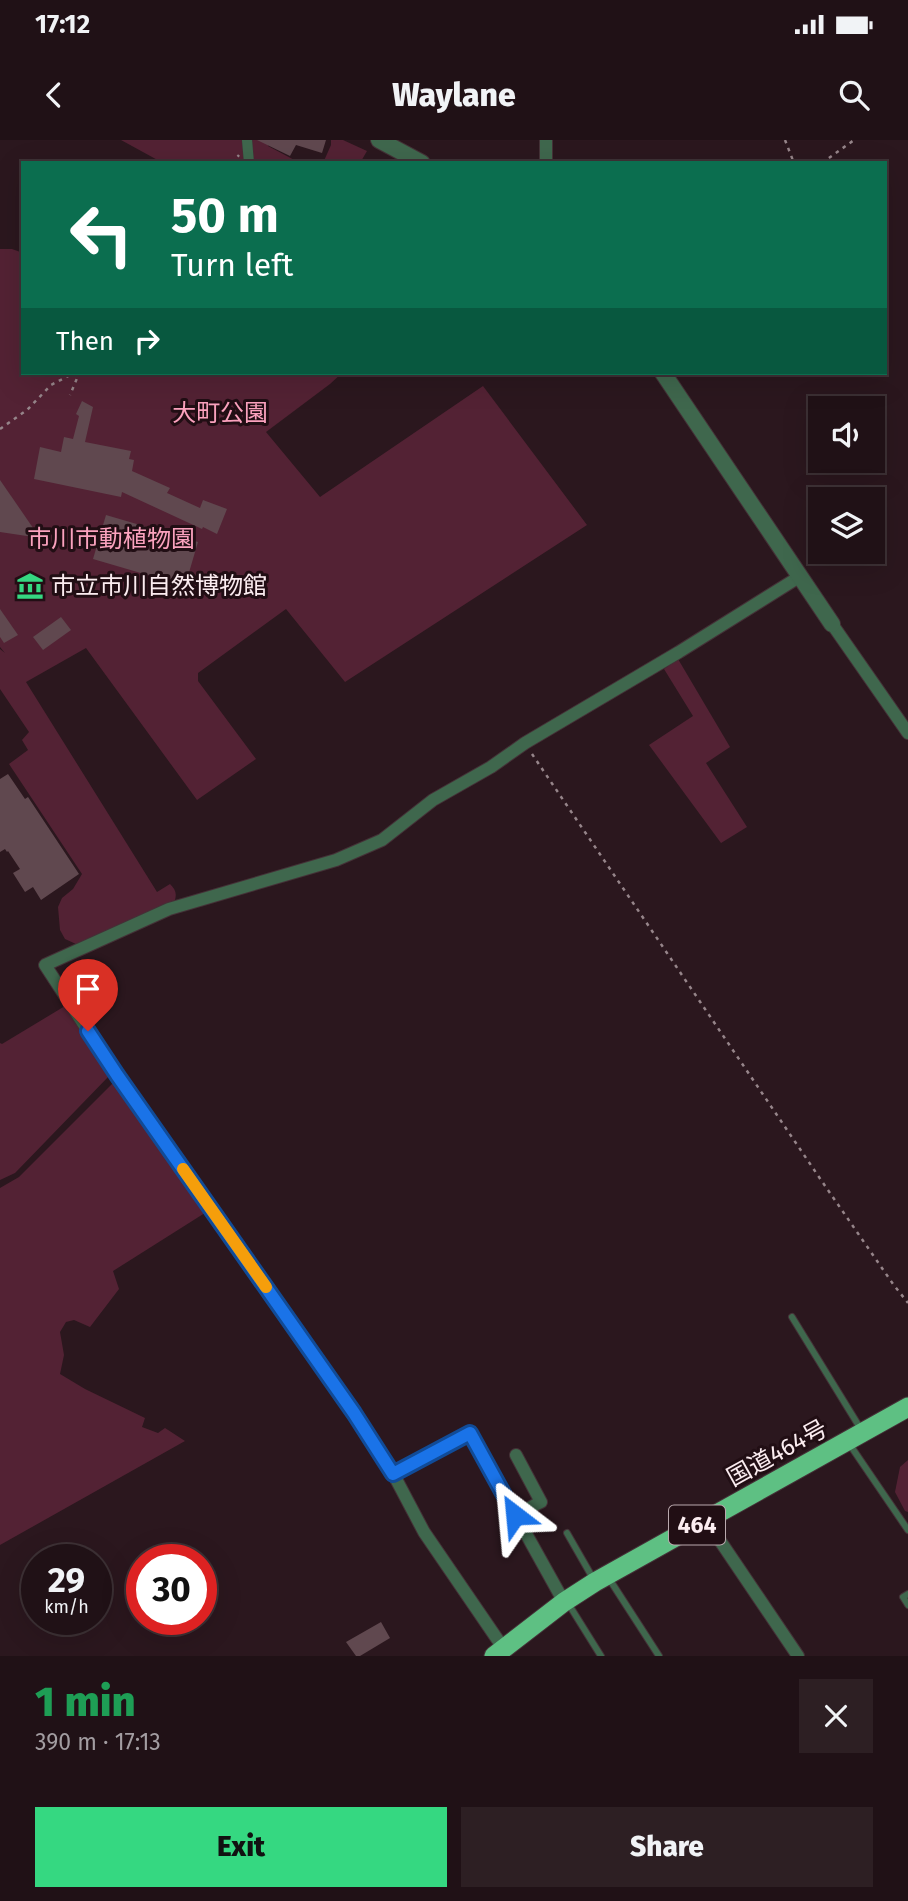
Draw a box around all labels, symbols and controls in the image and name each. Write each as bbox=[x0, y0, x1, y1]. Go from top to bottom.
text: 17:12 bbox=[35, 9, 90, 40]
icon: back bbox=[35, 76, 73, 114]
text: Waylane bbox=[392, 76, 516, 114]
icon: search bbox=[835, 76, 873, 114]
text: 50 m bbox=[171, 186, 279, 245]
icon: left bbox=[56, 189, 147, 280]
text: Turn left bbox=[171, 246, 293, 284]
icon: right bbox=[128, 322, 166, 360]
text: Then bbox=[56, 326, 114, 357]
map controls bbox=[808, 396, 885, 564]
button: sound bbox=[808, 396, 885, 473]
park label: 大町公園 bbox=[172, 399, 268, 427]
button: layers bbox=[808, 487, 885, 564]
park label: 市川市動植物園 bbox=[27, 525, 195, 553]
museum icon: 市立市川自然博物館 bbox=[15, 571, 45, 601]
place label: 市立市川自然博物館 bbox=[51, 572, 267, 600]
pin bbox=[58, 959, 118, 1031]
icon: arrive bbox=[69, 970, 107, 1008]
street label: 国道464号 bbox=[722, 1414, 832, 1492]
position arrow bbox=[478, 1478, 552, 1552]
road number: 464 bbox=[669, 1506, 725, 1544]
speed limit sign: 30 bbox=[126, 1544, 217, 1635]
text: 29 bbox=[48, 1559, 85, 1601]
text: km/h bbox=[44, 1596, 89, 1618]
text: 1 min bbox=[35, 1677, 136, 1727]
button: close bbox=[799, 1679, 873, 1753]
text: 390 m · 17:13 bbox=[35, 1728, 161, 1756]
button: Exit bbox=[35, 1807, 447, 1887]
button: Share bbox=[461, 1807, 873, 1887]

